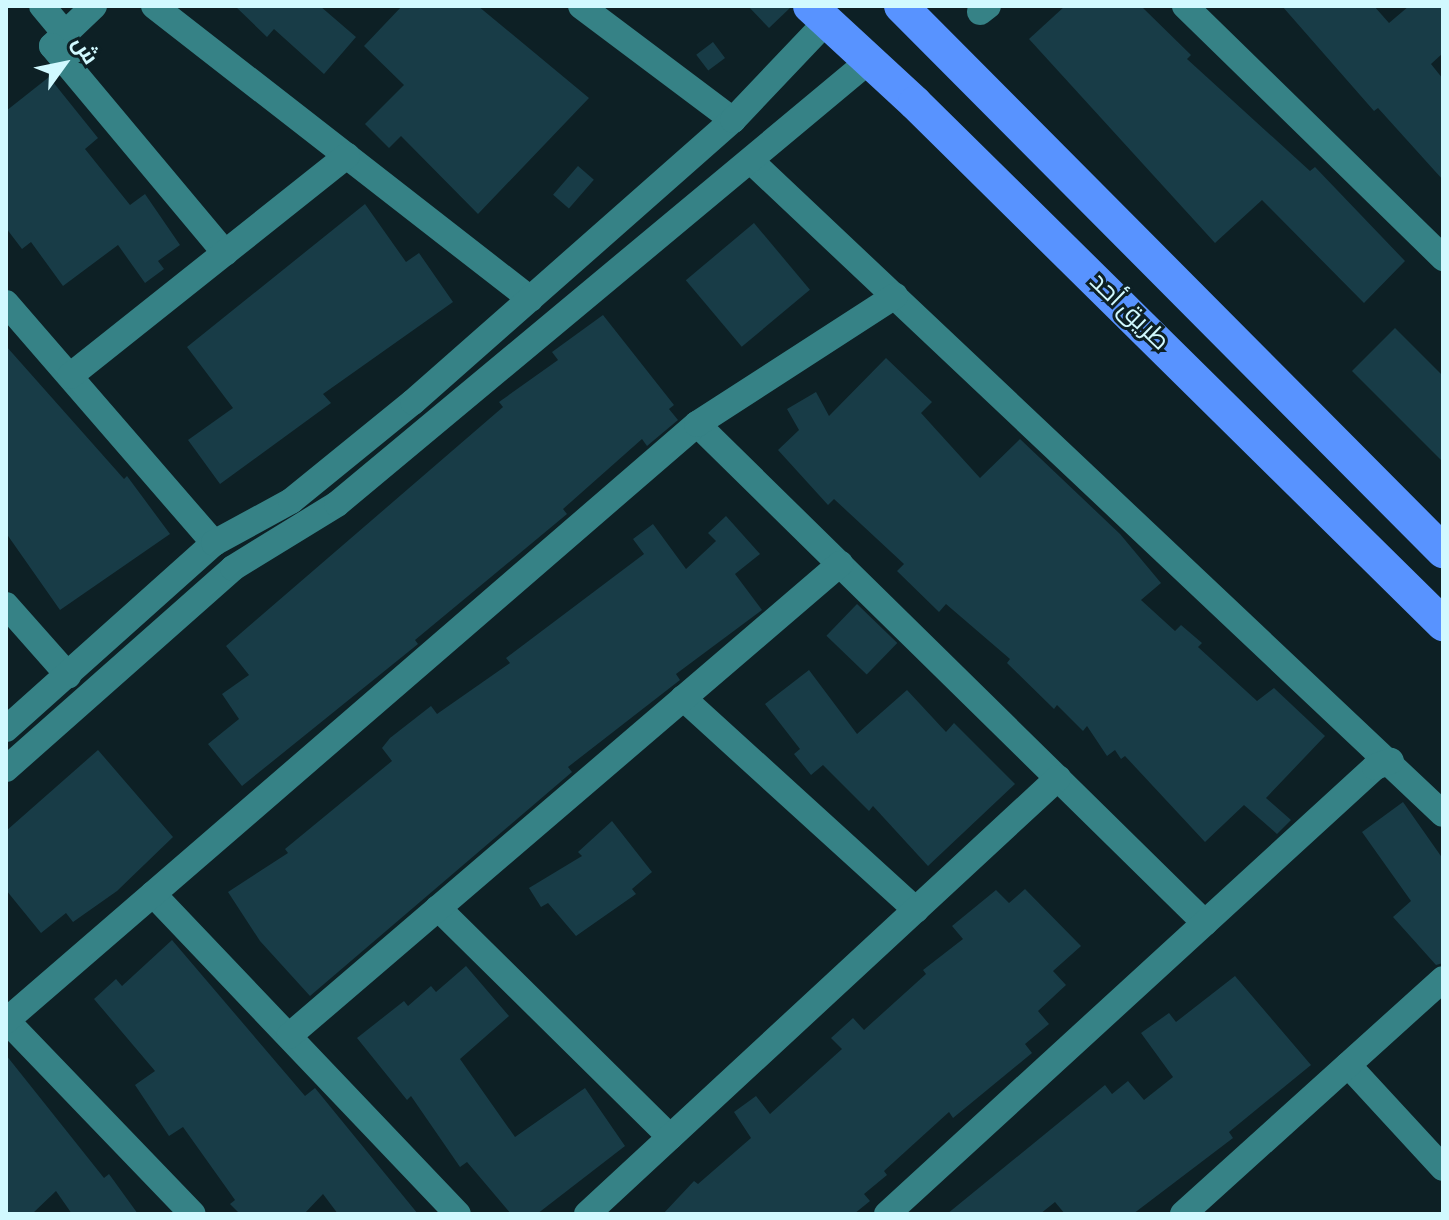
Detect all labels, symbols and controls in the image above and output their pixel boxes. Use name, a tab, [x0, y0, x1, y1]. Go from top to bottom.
north arrow	[24, 24, 104, 104]
text: ش	[66, 31, 104, 70]
street label: طريق أحد	[1083, 266, 1175, 358]

